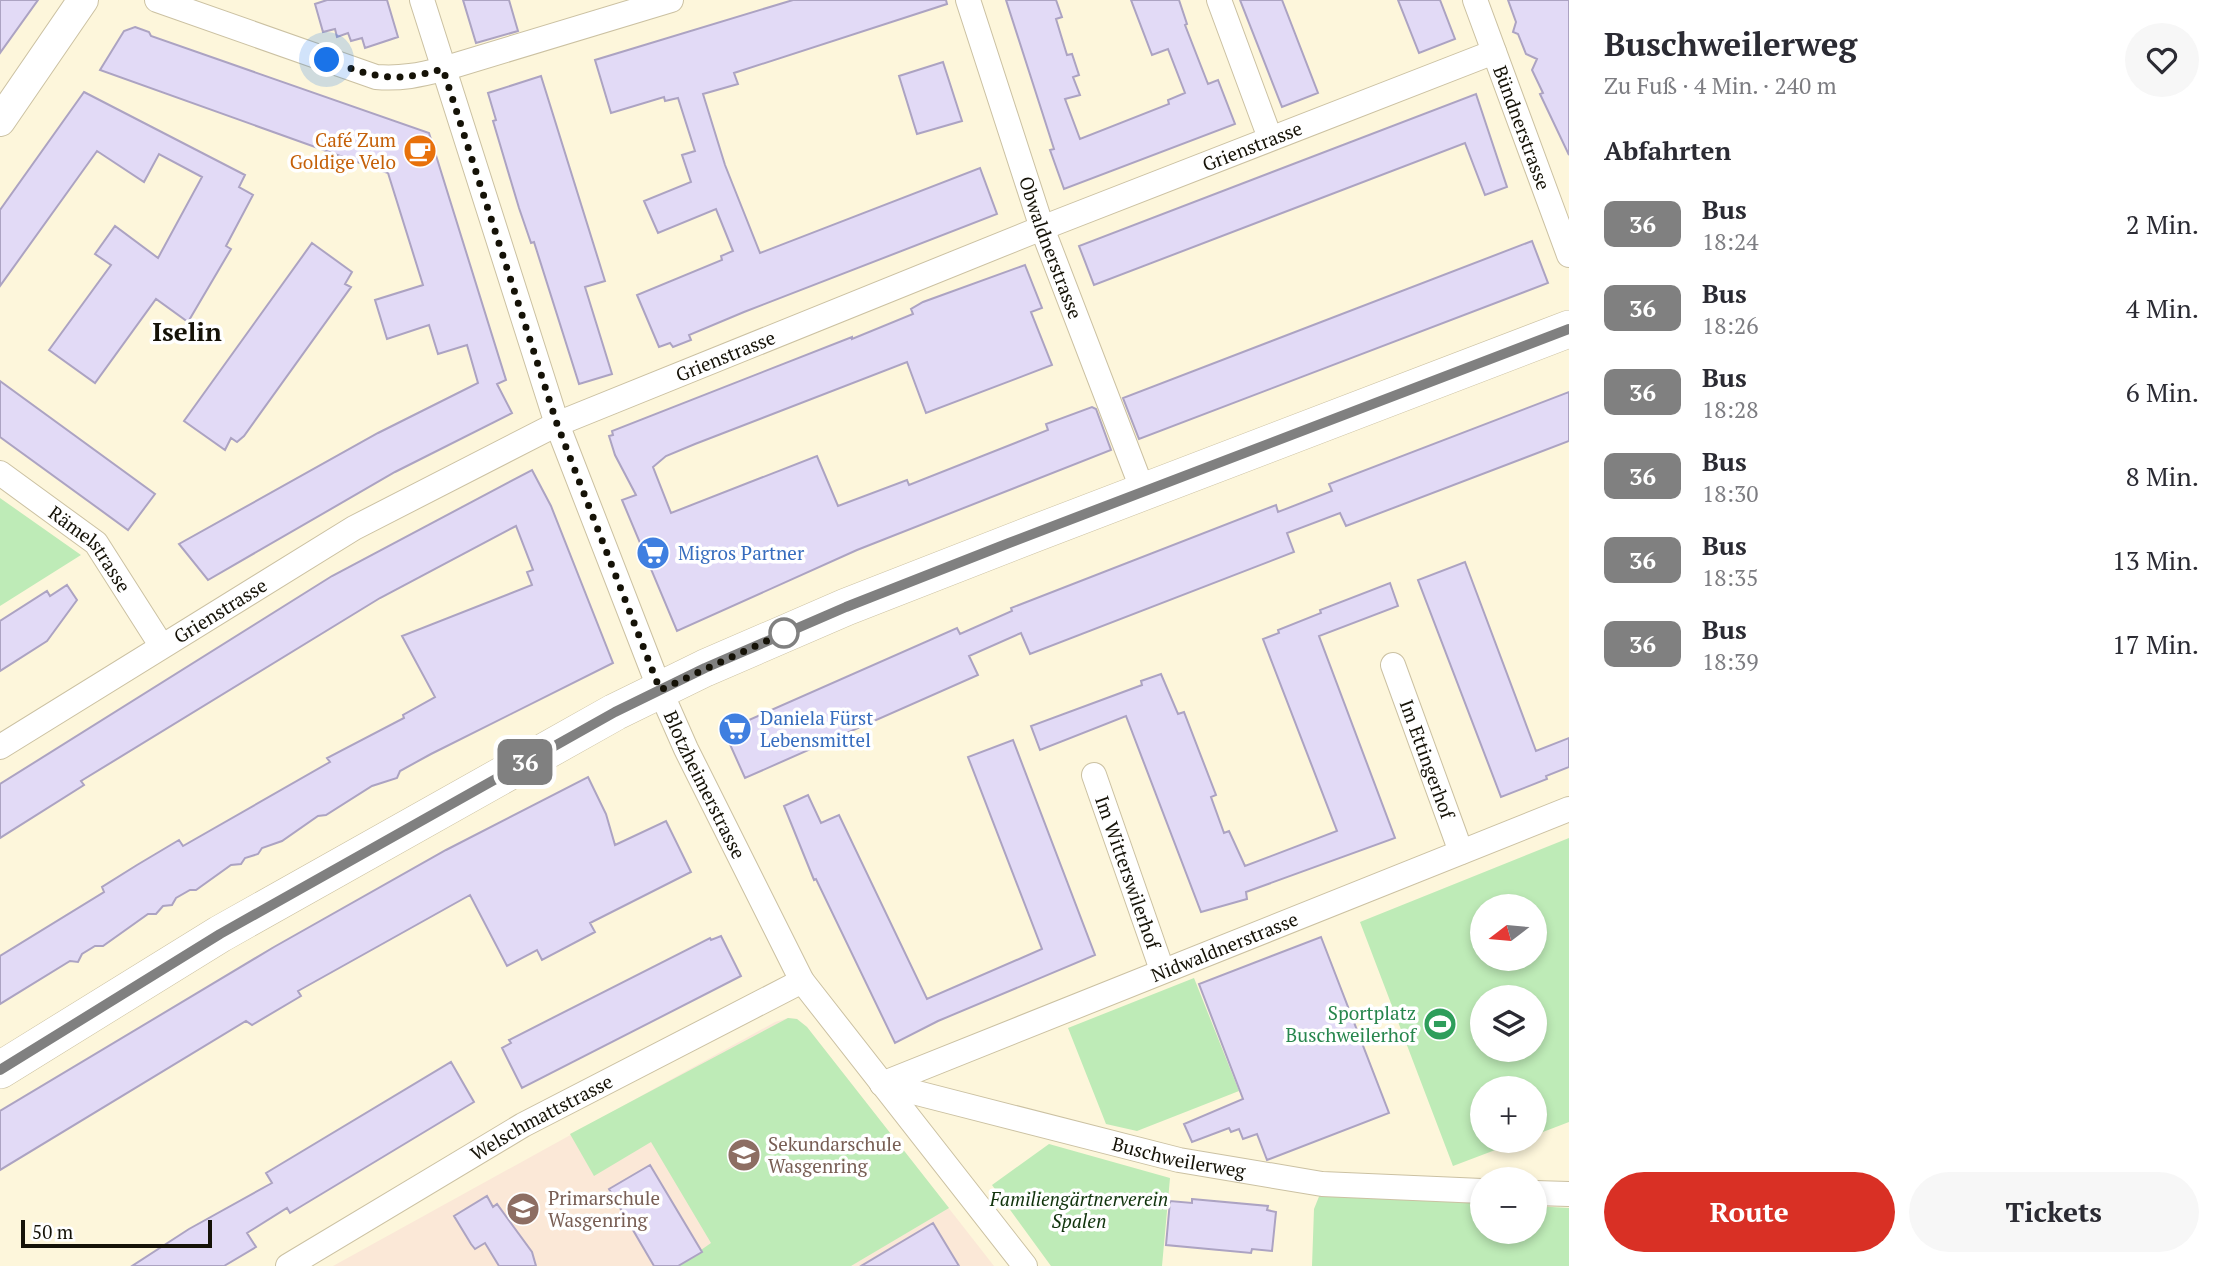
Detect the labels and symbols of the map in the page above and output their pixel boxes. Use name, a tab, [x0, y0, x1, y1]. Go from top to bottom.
your location	[309, 42, 344, 77]
street label: Bündnerstrasse	[1488, 62, 1557, 193]
street label: Grienstrasse	[1198, 115, 1306, 176]
place label: Café Zum Goldige Velo	[290, 127, 397, 174]
cafe icon: Café Zum Goldige Velo	[401, 132, 439, 170]
street label: Obwaldnerstrasse	[1014, 173, 1089, 322]
district label: Iselin	[152, 314, 222, 348]
street label: Grienstrasse	[672, 324, 779, 387]
street label: Rämelstrasse	[44, 500, 137, 597]
supermarket icon: Migros Partner	[634, 534, 672, 572]
place label: Migros Partner	[678, 540, 805, 565]
street label: Grienstrasse	[169, 572, 271, 649]
unlabelled marker	[769, 618, 799, 648]
street label: Im Ettingerhof	[1395, 696, 1461, 823]
place label: Daniela Fürst Lebensmittel	[760, 705, 873, 752]
street label: Blotzheimerstrasse	[659, 707, 752, 863]
supermarket icon: Daniela Fürst Lebensmittel	[716, 710, 754, 748]
line badge: 36	[494, 739, 556, 785]
street label: Im Witterswilerhof	[1090, 792, 1167, 954]
north arrow	[1470, 894, 1547, 971]
street label: Nidwaldnerstrasse	[1147, 906, 1302, 987]
place label: Sportplatz Buschweilerhof	[1286, 1000, 1417, 1047]
sports icon: Sportplatz Buschweilerhof	[1421, 1005, 1459, 1043]
street label: Welschmattstrasse	[465, 1068, 617, 1166]
street label: Buschweilerweg	[1110, 1130, 1249, 1183]
place label: Sekundarschule Wasgenring	[768, 1131, 902, 1178]
school or university icon: Sekundarschule Wasgenring	[725, 1136, 763, 1174]
place label: Primarschule Wasgenring	[548, 1185, 660, 1232]
park label: Familiengärtnerverein Spalen	[989, 1186, 1168, 1233]
school or university icon: Primarschule Wasgenring	[504, 1190, 542, 1228]
scale bar	[21, 1217, 212, 1249]

